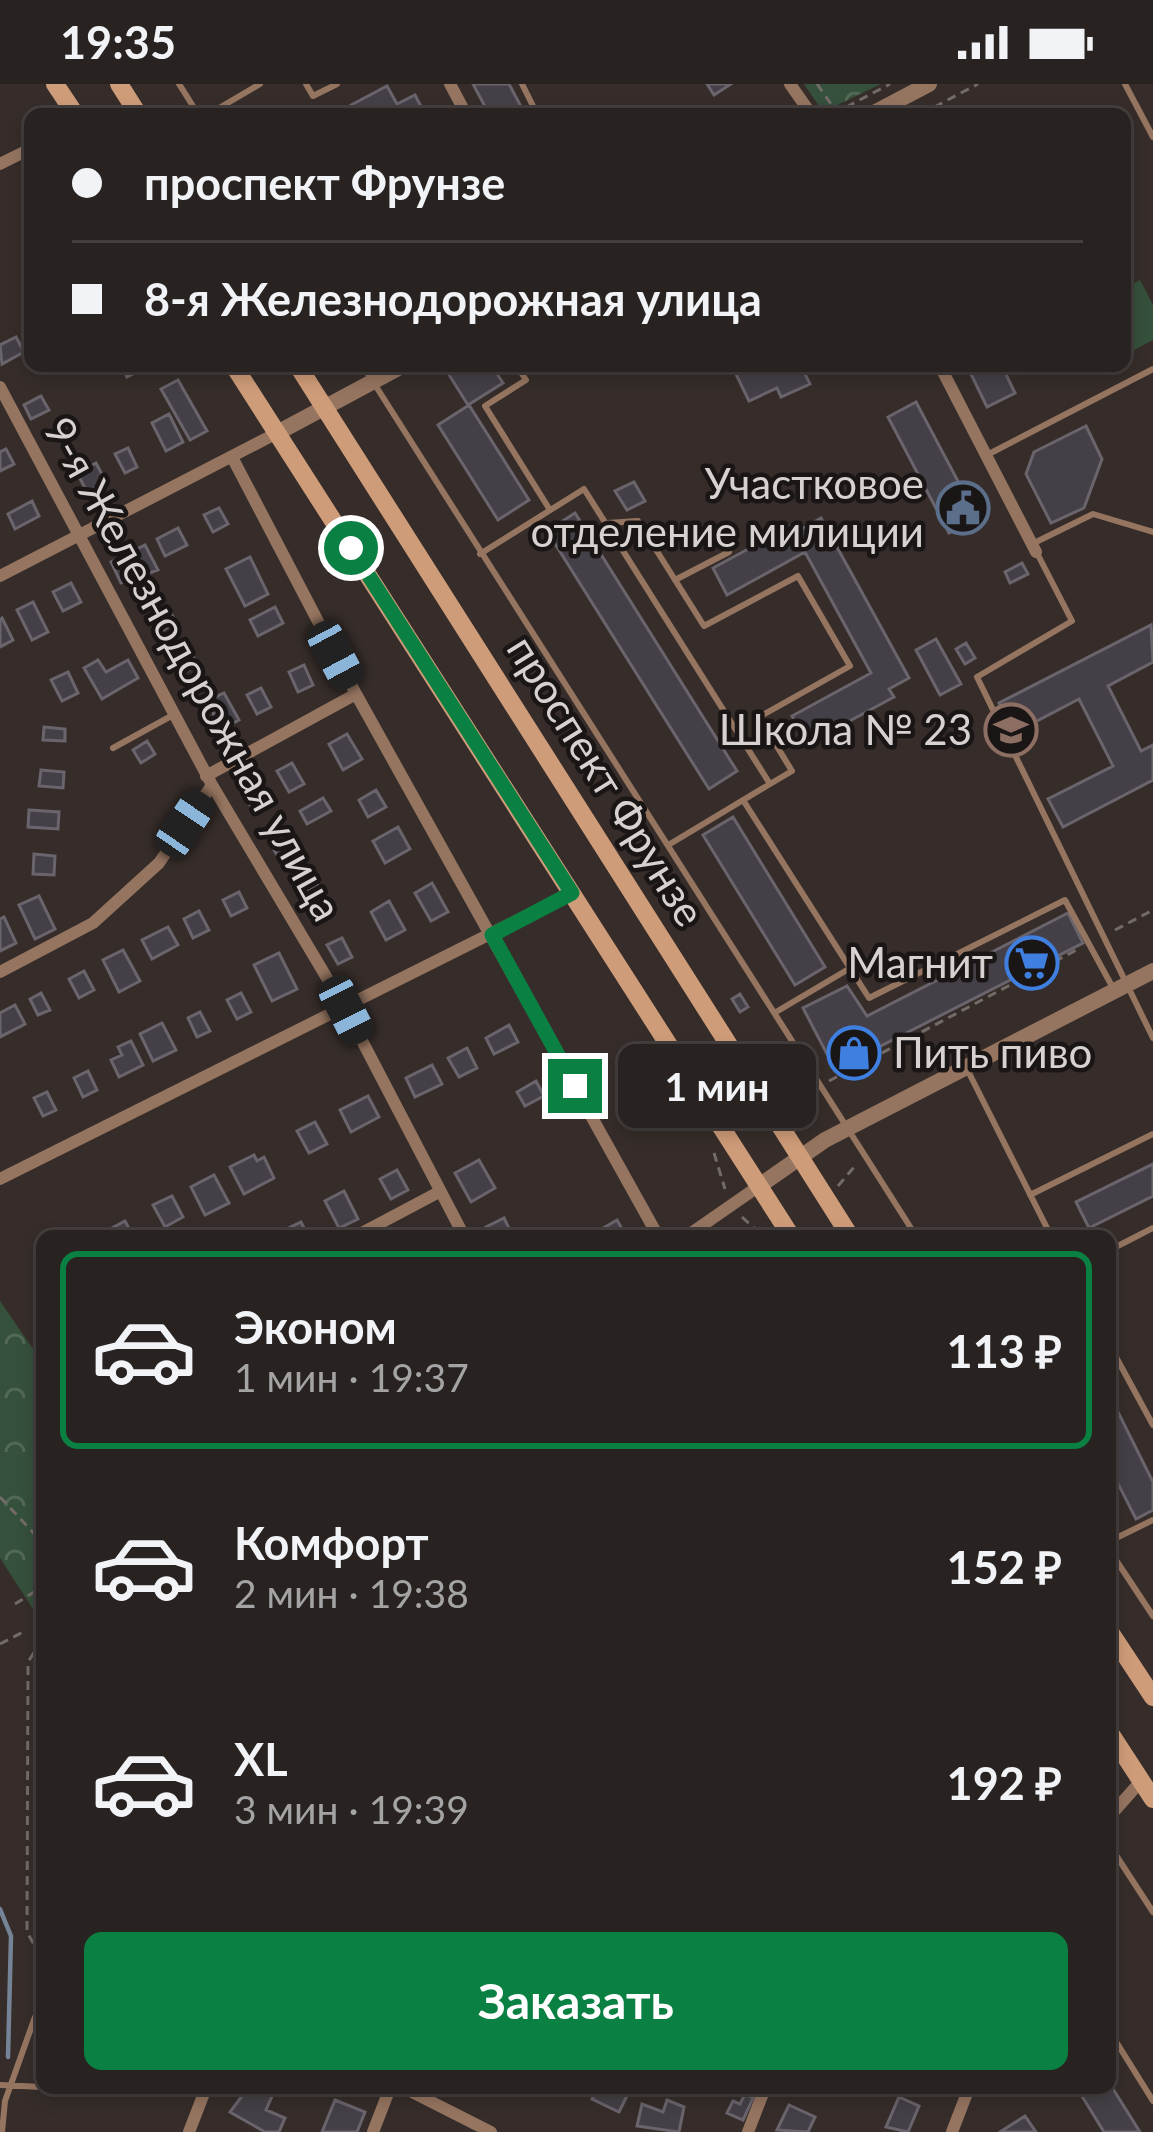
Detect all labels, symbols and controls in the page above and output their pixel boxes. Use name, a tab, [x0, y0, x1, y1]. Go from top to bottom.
text: 19:35	[60, 15, 176, 69]
text: проспект Фрунзе	[144, 156, 505, 210]
text: 8-я Железнодорожная улица	[144, 272, 762, 326]
street label: 9-я Железнодорожная улица	[34, 408, 353, 929]
place label: Участковое отделение милиции	[530, 458, 924, 556]
public building icon: Участковое отделение милиции	[935, 480, 991, 536]
route start	[324, 521, 378, 575]
car	[302, 615, 368, 695]
street label: проспект Фрунзе	[498, 626, 716, 935]
school or university icon: Школа № 23	[983, 702, 1039, 758]
place label: Школа № 23	[719, 704, 972, 754]
car	[150, 784, 220, 864]
supermarket icon: Магнит	[1004, 935, 1060, 991]
place label: Магнит	[847, 937, 993, 987]
car	[314, 970, 378, 1050]
shop icon: Пить пиво	[826, 1025, 882, 1081]
place label: Пить пиво	[893, 1027, 1092, 1077]
callout: 1 мин	[617, 1044, 815, 1128]
route end	[548, 1059, 602, 1113]
text: 1 мин	[665, 1063, 770, 1109]
icon: car	[90, 1296, 198, 1404]
text: Эконом	[234, 1300, 397, 1354]
text: 113 ₽	[947, 1324, 1062, 1378]
text: 1 мин · 19:37	[234, 1354, 469, 1400]
icon: car	[90, 1512, 198, 1620]
text: Комфорт	[234, 1516, 429, 1570]
text: 152 ₽	[947, 1540, 1062, 1594]
text: 2 мин · 19:38	[234, 1570, 469, 1616]
icon: car	[90, 1728, 198, 1836]
text: XL	[234, 1732, 288, 1786]
text: 192 ₽	[947, 1756, 1062, 1810]
text: 3 мин · 19:39	[234, 1786, 469, 1832]
button: Заказать	[84, 1932, 1068, 2070]

